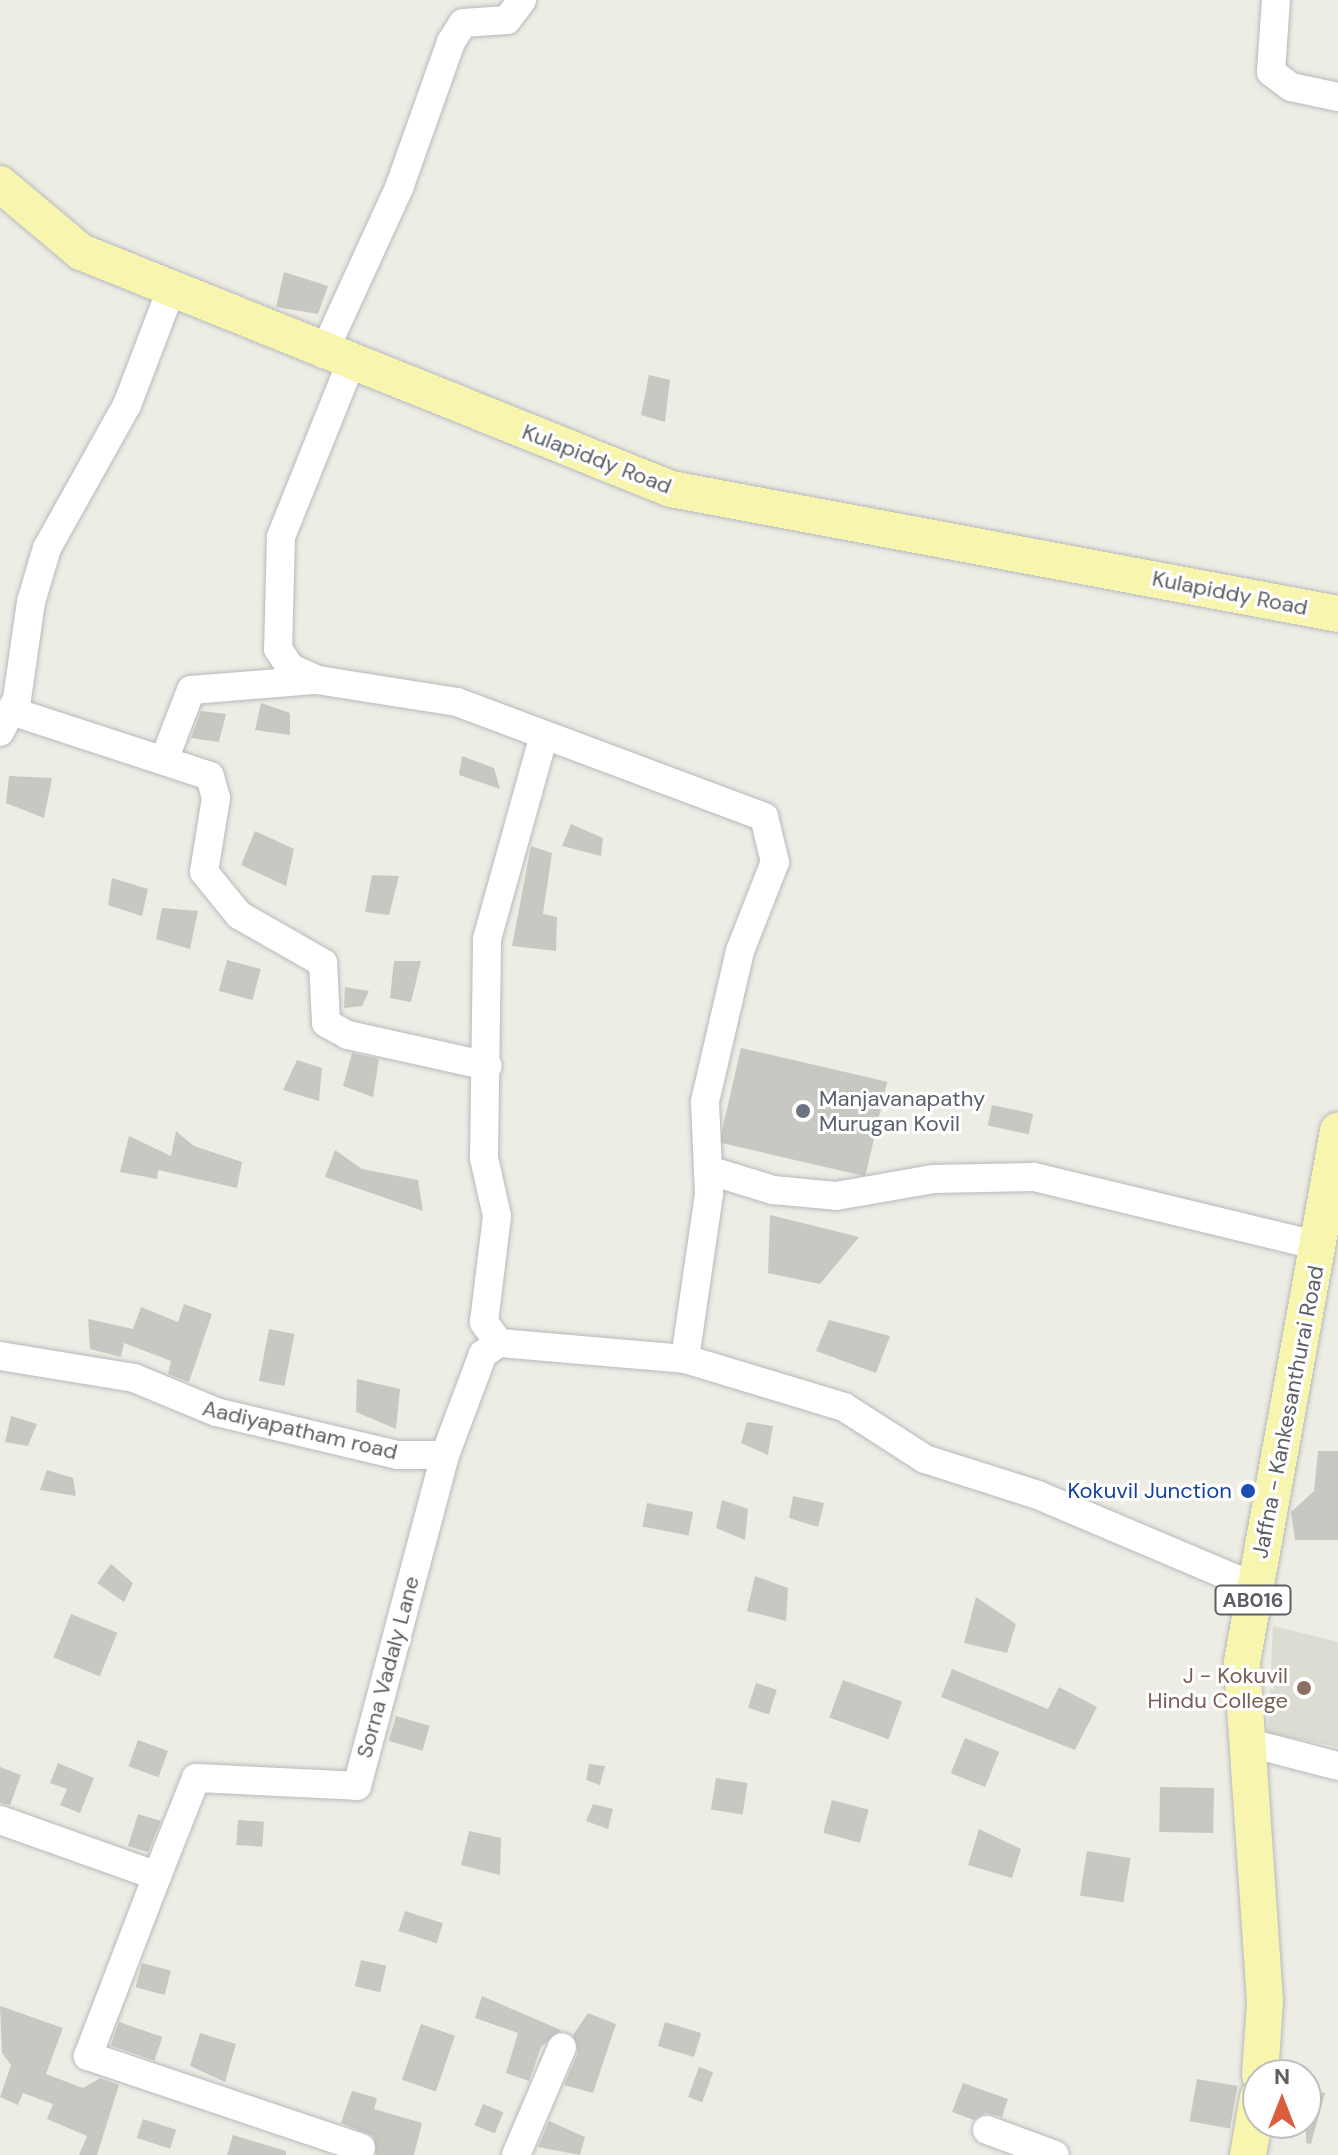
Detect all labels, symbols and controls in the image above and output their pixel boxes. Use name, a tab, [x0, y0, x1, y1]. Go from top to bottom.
street label: Kulapiddy Road	[519, 418, 675, 500]
street label: Kulapiddy Road	[1150, 565, 1310, 621]
place label: Manjavanapathy Murugan Kovil	[819, 1085, 985, 1136]
marker: Manjavanapathy Murugan Kovil	[794, 1102, 812, 1120]
street label: Jaffna - Kankesanthurai Road	[1247, 1263, 1329, 1561]
street label: Aadiyapatham road	[200, 1395, 400, 1465]
place label: Kokuvil Junction	[1067, 1478, 1232, 1504]
marker: Kokuvil Junction	[1239, 1482, 1257, 1500]
street label: Sorna Vadaly Lane	[351, 1573, 425, 1761]
road number: AB016	[1213, 1584, 1293, 1616]
place label: J - Kokuvil Hindu College	[1147, 1662, 1288, 1714]
marker: J - Kokuvil Hindu College	[1295, 1679, 1313, 1697]
north arrow	[1242, 2059, 1322, 2139]
text: N	[1274, 2062, 1290, 2091]

